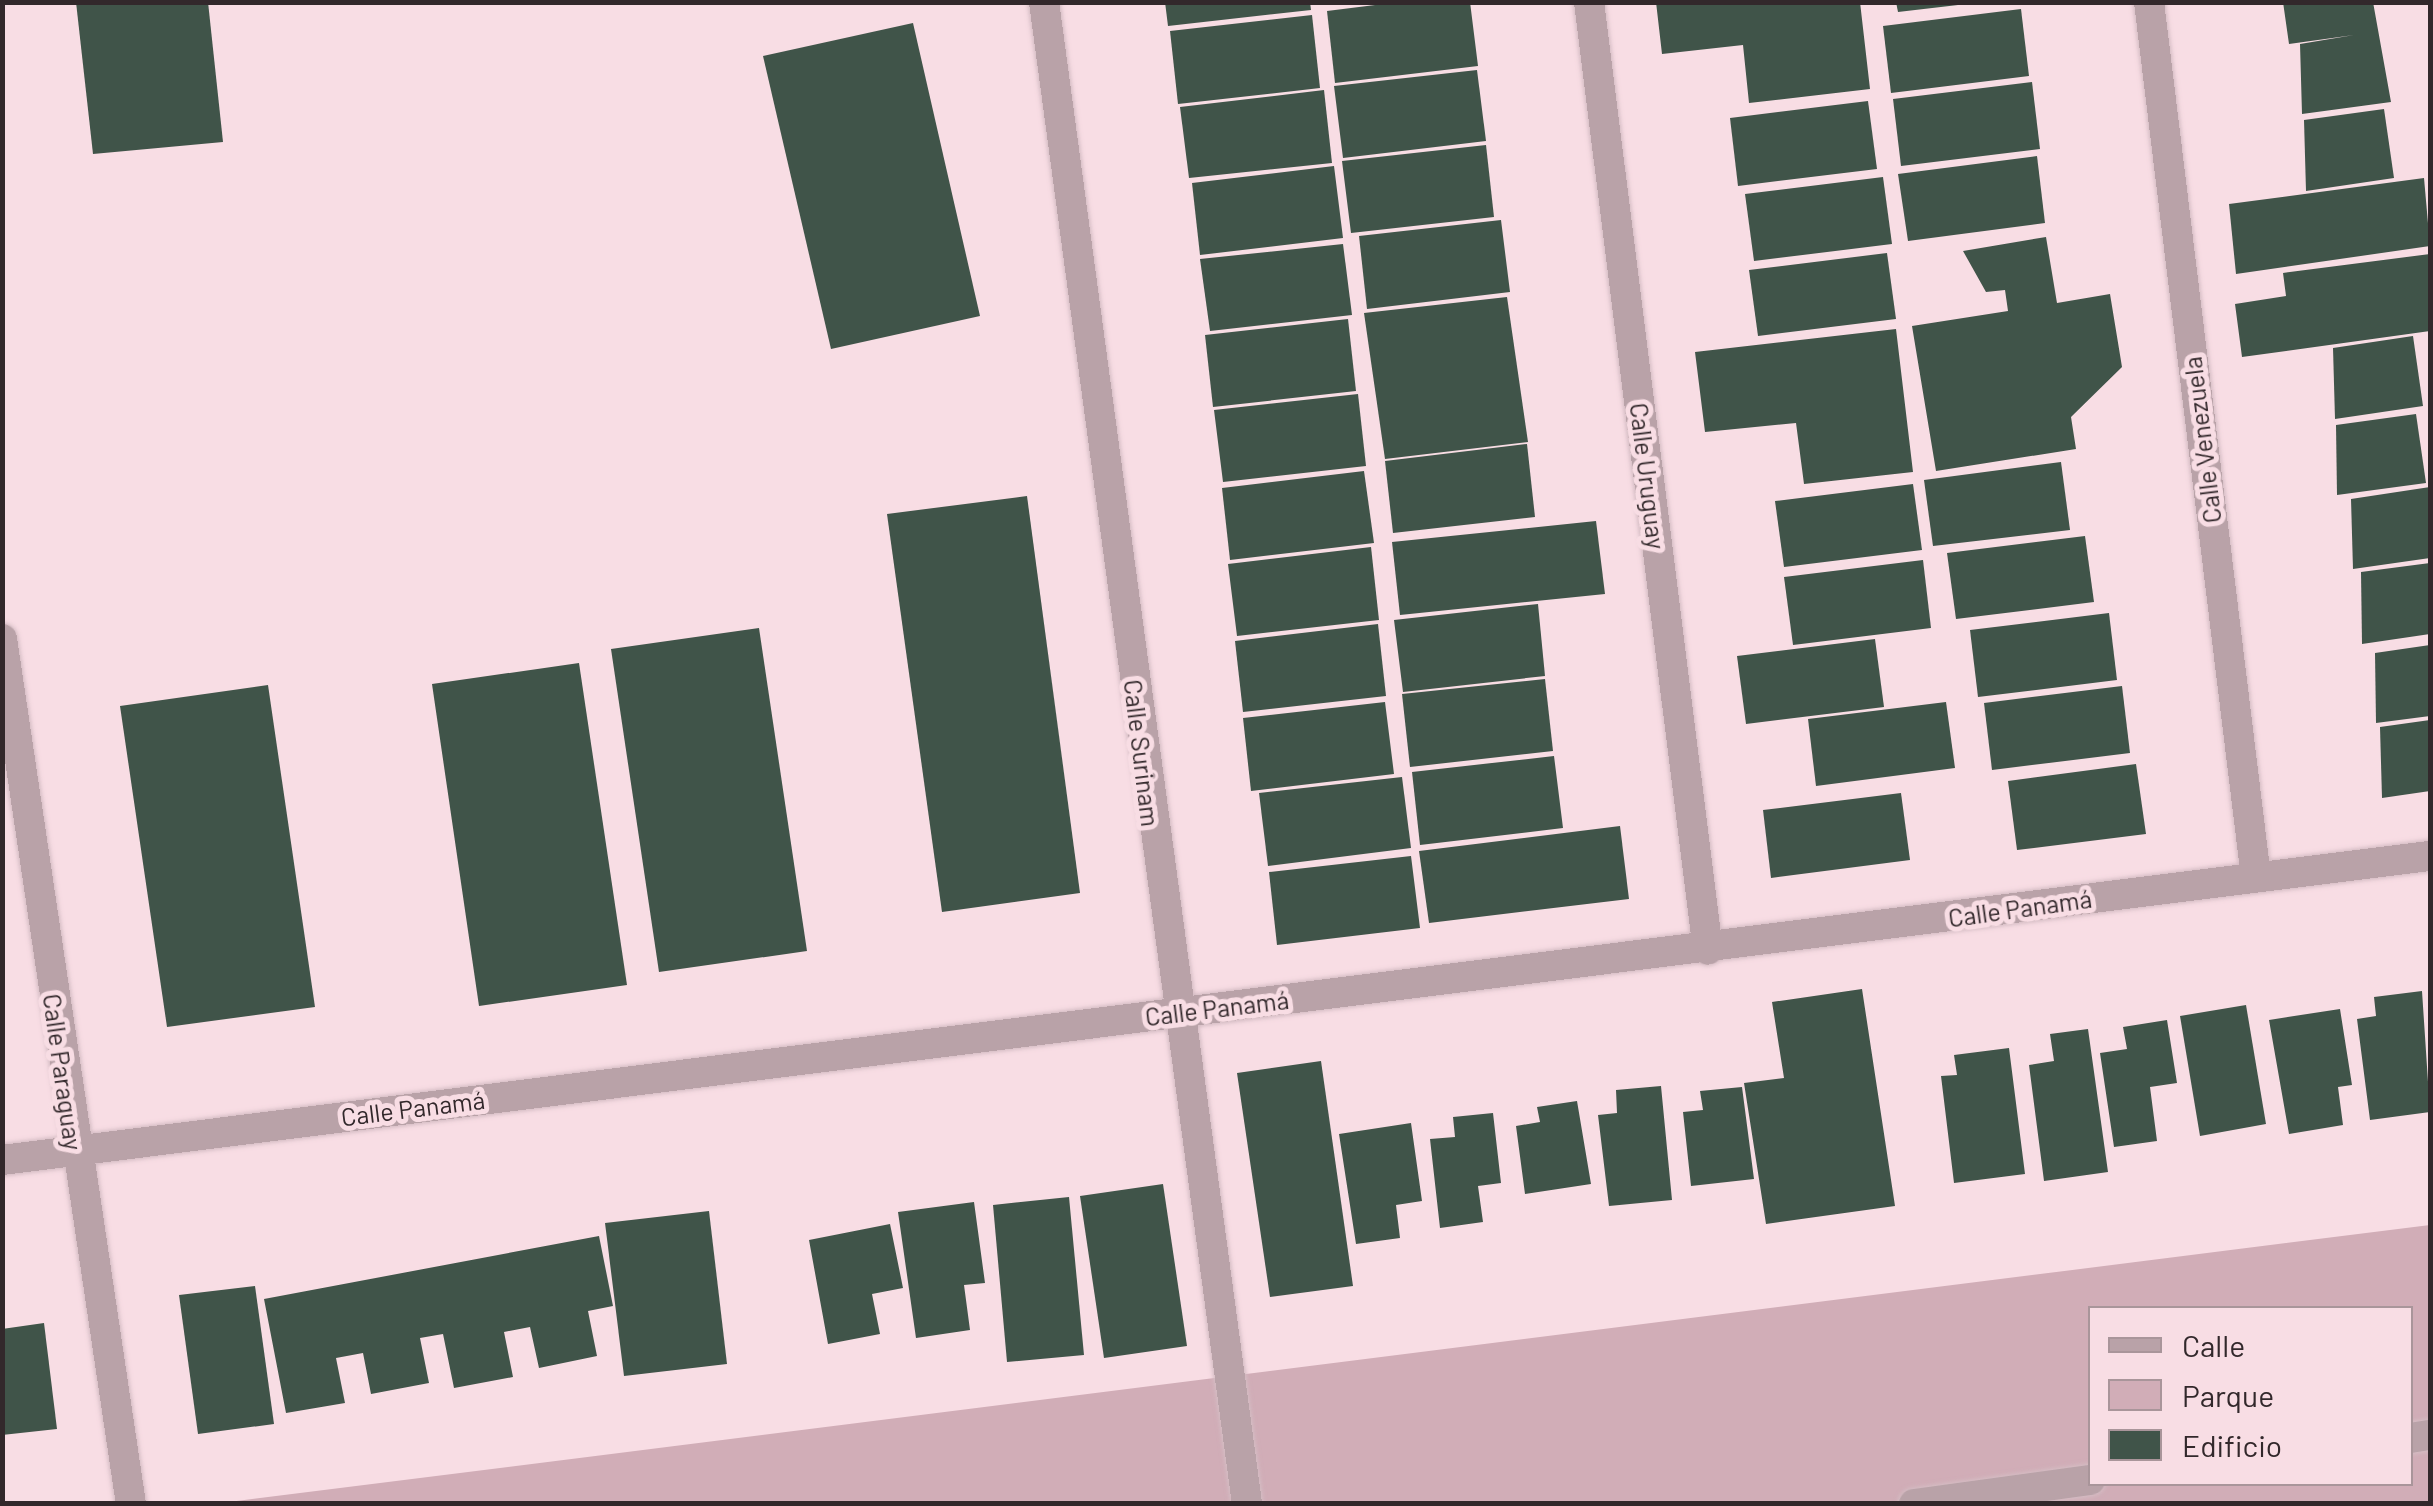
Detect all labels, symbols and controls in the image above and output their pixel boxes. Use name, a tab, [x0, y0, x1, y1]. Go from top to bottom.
street label: Calle Venezuela	[2177, 355, 2227, 525]
street label: Calle Uruguay	[1624, 401, 1672, 551]
street label: Calle Surinam	[1118, 678, 1166, 828]
street label: Calle Panamá	[1946, 883, 2094, 933]
street label: Calle Panamá	[1143, 984, 1291, 1032]
street label: Calle Paraguay	[37, 992, 89, 1152]
street label: Calle Panamá	[339, 1084, 487, 1132]
legend	[2088, 1306, 2413, 1486]
text: Calle	[2182, 1327, 2245, 1363]
text: Parque	[2182, 1377, 2274, 1413]
text: Edificio	[2182, 1427, 2282, 1463]

